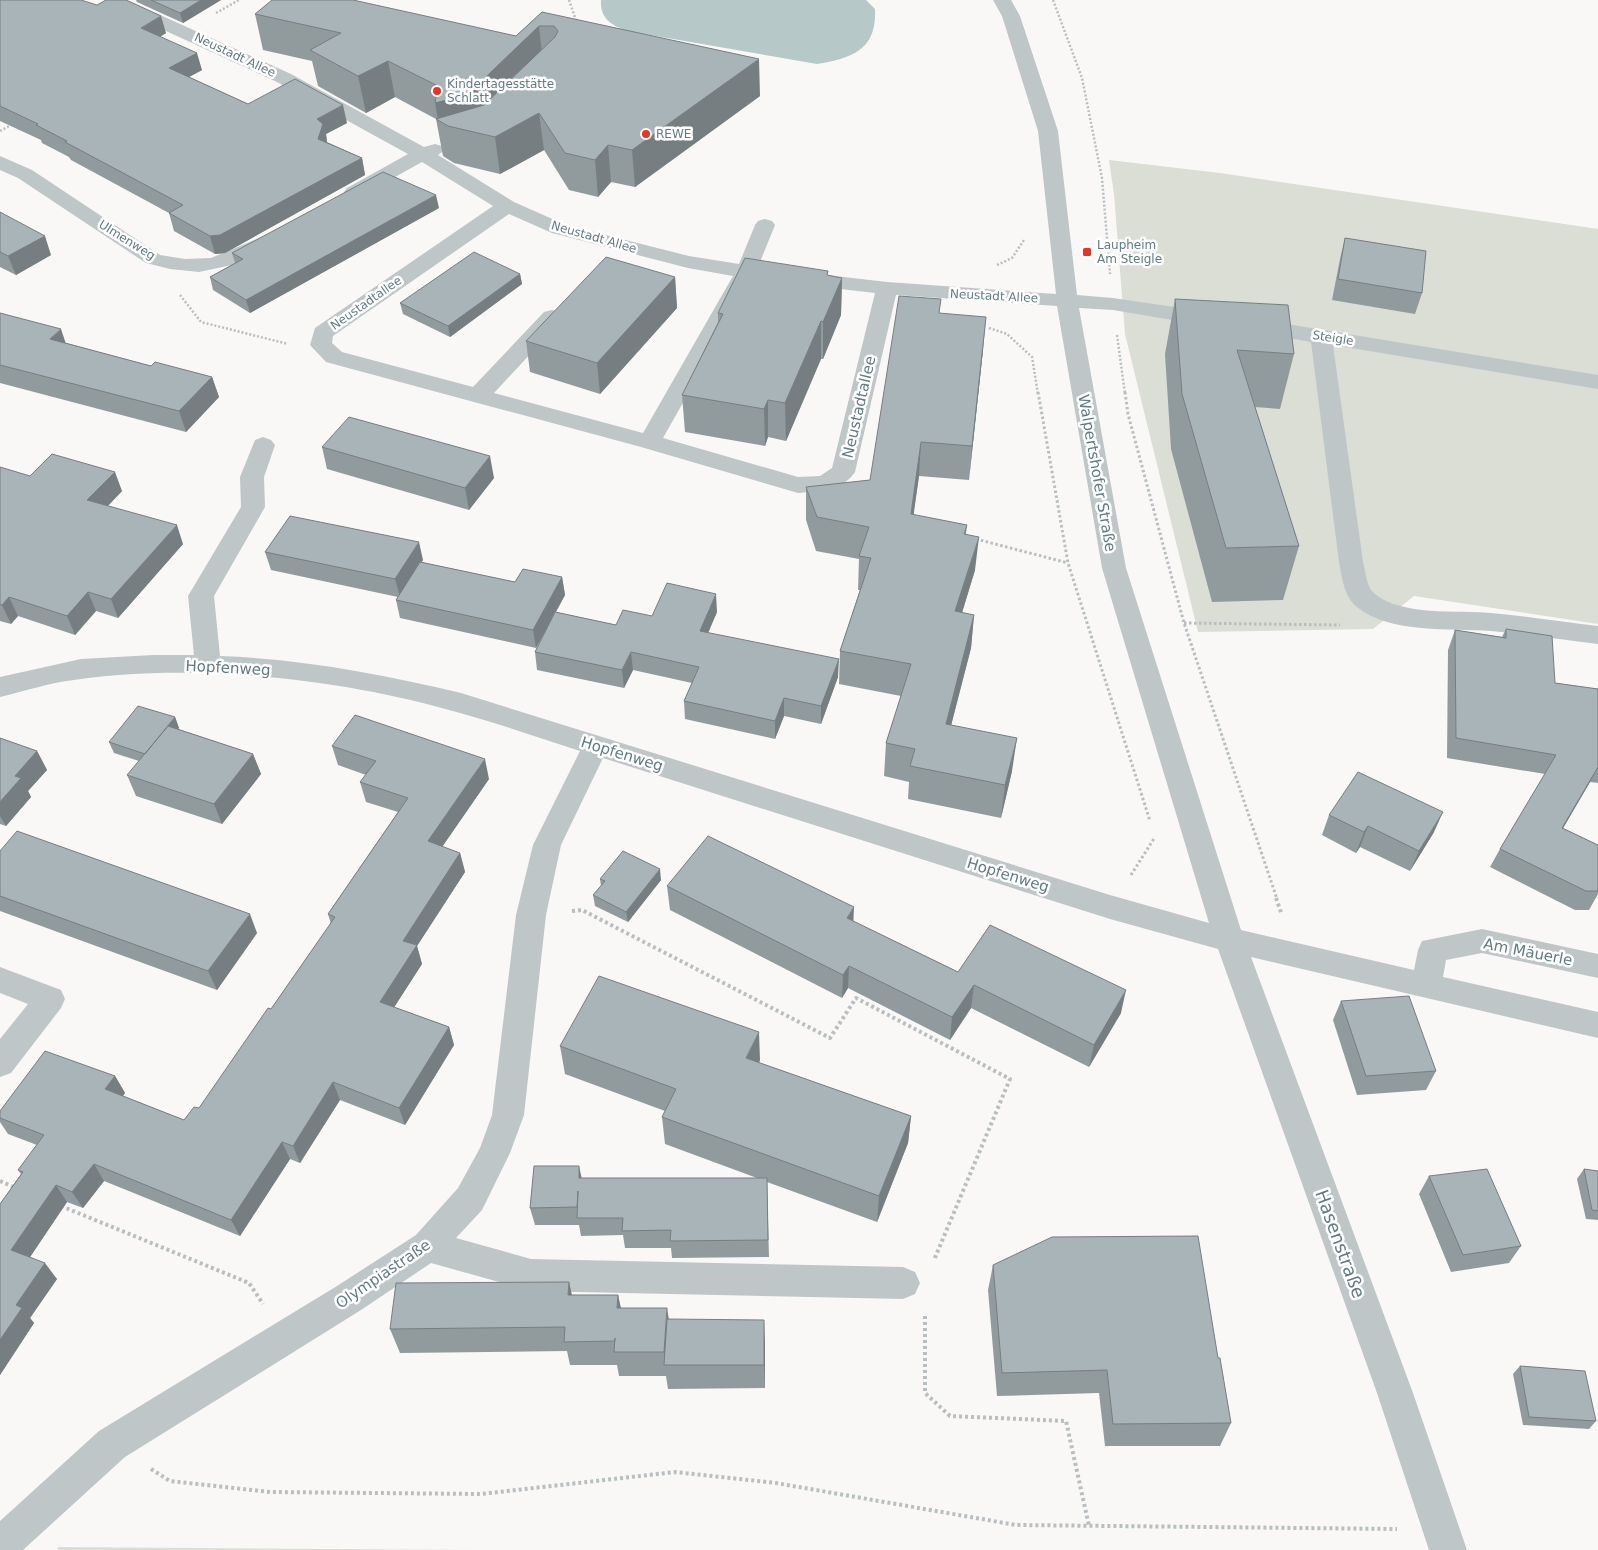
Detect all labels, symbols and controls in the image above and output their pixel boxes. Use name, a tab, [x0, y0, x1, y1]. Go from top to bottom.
street label: Neustadt Allee	[192, 30, 278, 80]
place label: Kindertagesstätte Schlatt	[447, 77, 554, 105]
marker: Kindertagesstätte Schlatt	[431, 85, 443, 97]
place label: REWE	[656, 127, 691, 141]
marker: REWE	[640, 128, 652, 140]
street label: Ulmenweg	[96, 217, 158, 263]
street label: Neustadt Allee	[550, 218, 638, 256]
place label: Laupheim Am Steigle	[1097, 238, 1162, 266]
marker: Laupheim Am Steigle	[1081, 246, 1093, 258]
street label: Neustadtallee	[328, 273, 404, 333]
street label: Neustadt Allee	[950, 287, 1038, 305]
street label: Steigle	[1311, 328, 1355, 348]
street label: Neustadtallee	[839, 354, 879, 460]
street label: Walpertshofer Straße	[1074, 393, 1120, 553]
street label: Hopfenweg	[185, 657, 271, 679]
street label: Hopfenweg	[579, 733, 665, 775]
street label: Hopfenweg	[965, 854, 1051, 896]
street label: Am Mäuerle	[1482, 935, 1574, 969]
street label: Hasenstraße	[1311, 1187, 1370, 1301]
street label: Olympiastraße	[332, 1236, 434, 1312]

